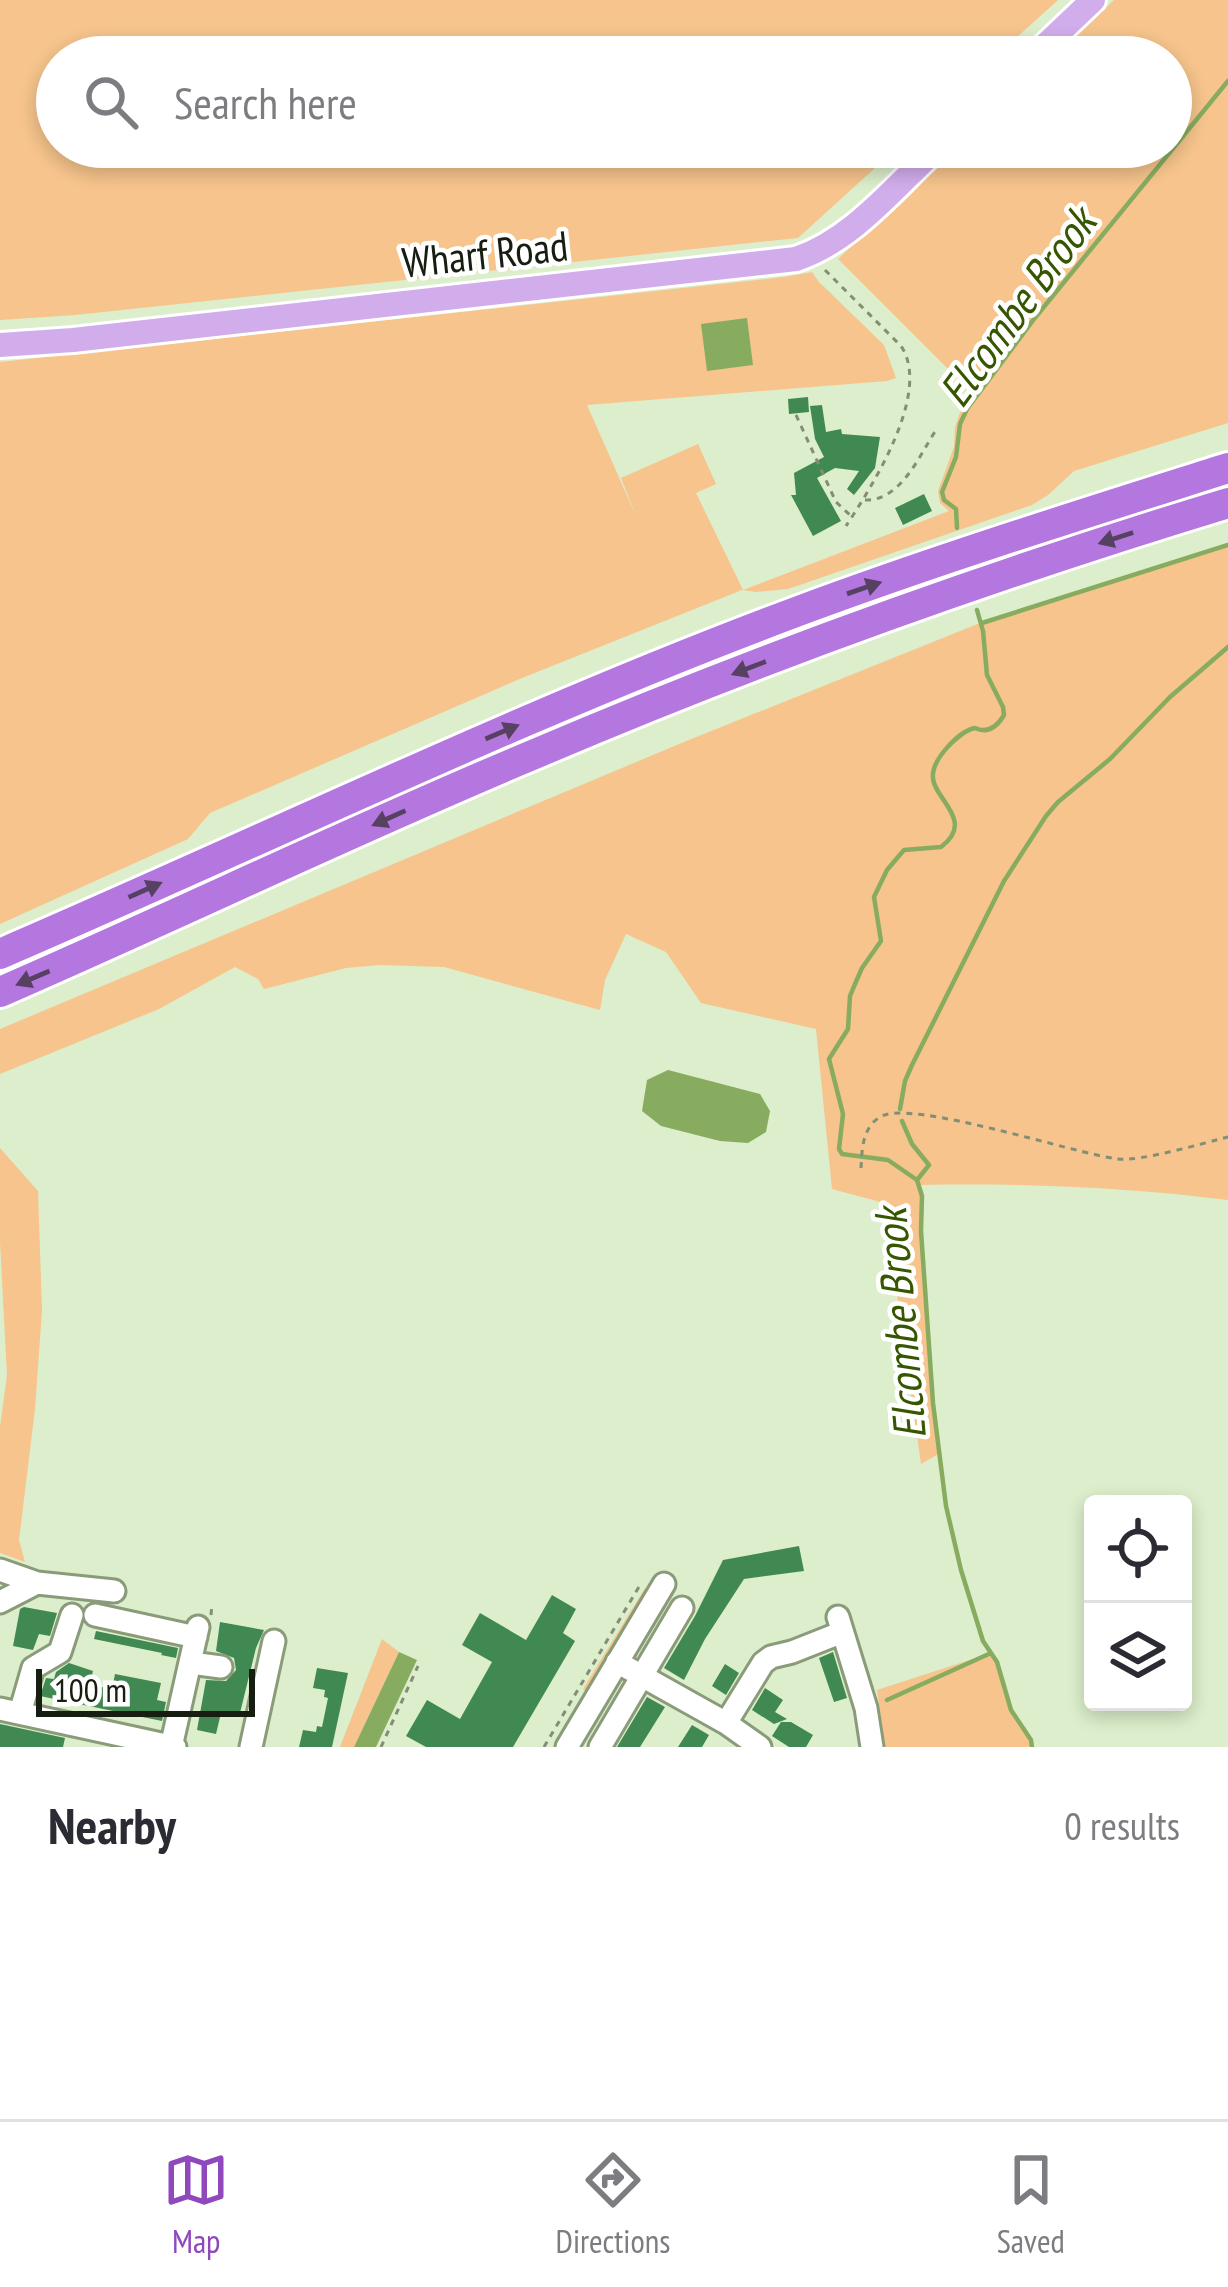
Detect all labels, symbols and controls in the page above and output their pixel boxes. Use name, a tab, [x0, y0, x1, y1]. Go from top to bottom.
search box	[36, 36, 1192, 168]
icon: search	[78, 69, 144, 135]
text: Search here	[174, 73, 357, 131]
water label: Elcombe Brook	[925, 192, 1110, 417]
street label: Wharf Road	[399, 217, 571, 290]
one-way arrow	[1097, 530, 1134, 549]
one-way arrow	[847, 578, 883, 596]
one-way arrow	[730, 659, 766, 678]
one-way arrow	[484, 722, 520, 741]
one-way arrow	[371, 808, 406, 828]
one-way arrow	[128, 880, 163, 900]
one-way arrow	[15, 969, 51, 988]
water label: Elcombe Brook	[860, 1202, 938, 1442]
map controls	[1084, 1495, 1192, 1711]
button: locate	[1084, 1495, 1192, 1603]
button: layers	[1084, 1603, 1192, 1711]
scale bar	[36, 1663, 255, 1716]
text: 100 m	[54, 1668, 127, 1711]
text: Nearby	[48, 1792, 176, 1858]
text: 0 results	[1064, 1800, 1180, 1851]
tab: Map	[163, 2147, 229, 2262]
tab: Directions	[556, 2147, 670, 2262]
tab: Saved	[997, 2147, 1065, 2262]

